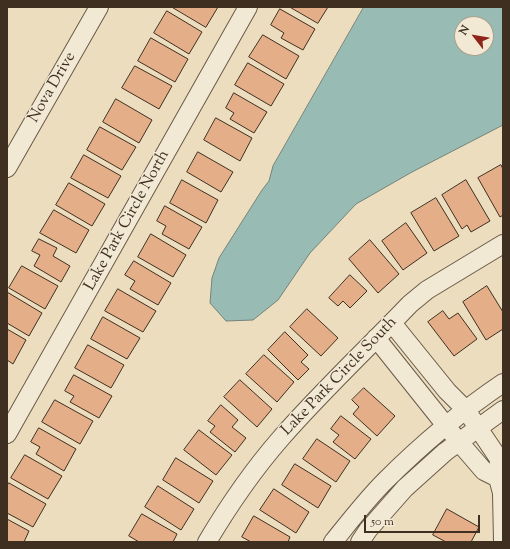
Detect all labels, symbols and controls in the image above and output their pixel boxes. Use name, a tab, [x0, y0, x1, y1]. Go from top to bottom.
north arrow	[454, 16, 494, 56]
text: N	[455, 22, 474, 38]
street label: Nova Drive	[25, 49, 81, 127]
street label: Lake Park Circle North	[81, 147, 175, 295]
street label: Lake Park Circle South	[278, 313, 402, 441]
scale bar	[366, 507, 482, 533]
text: 50 m	[371, 513, 394, 531]

